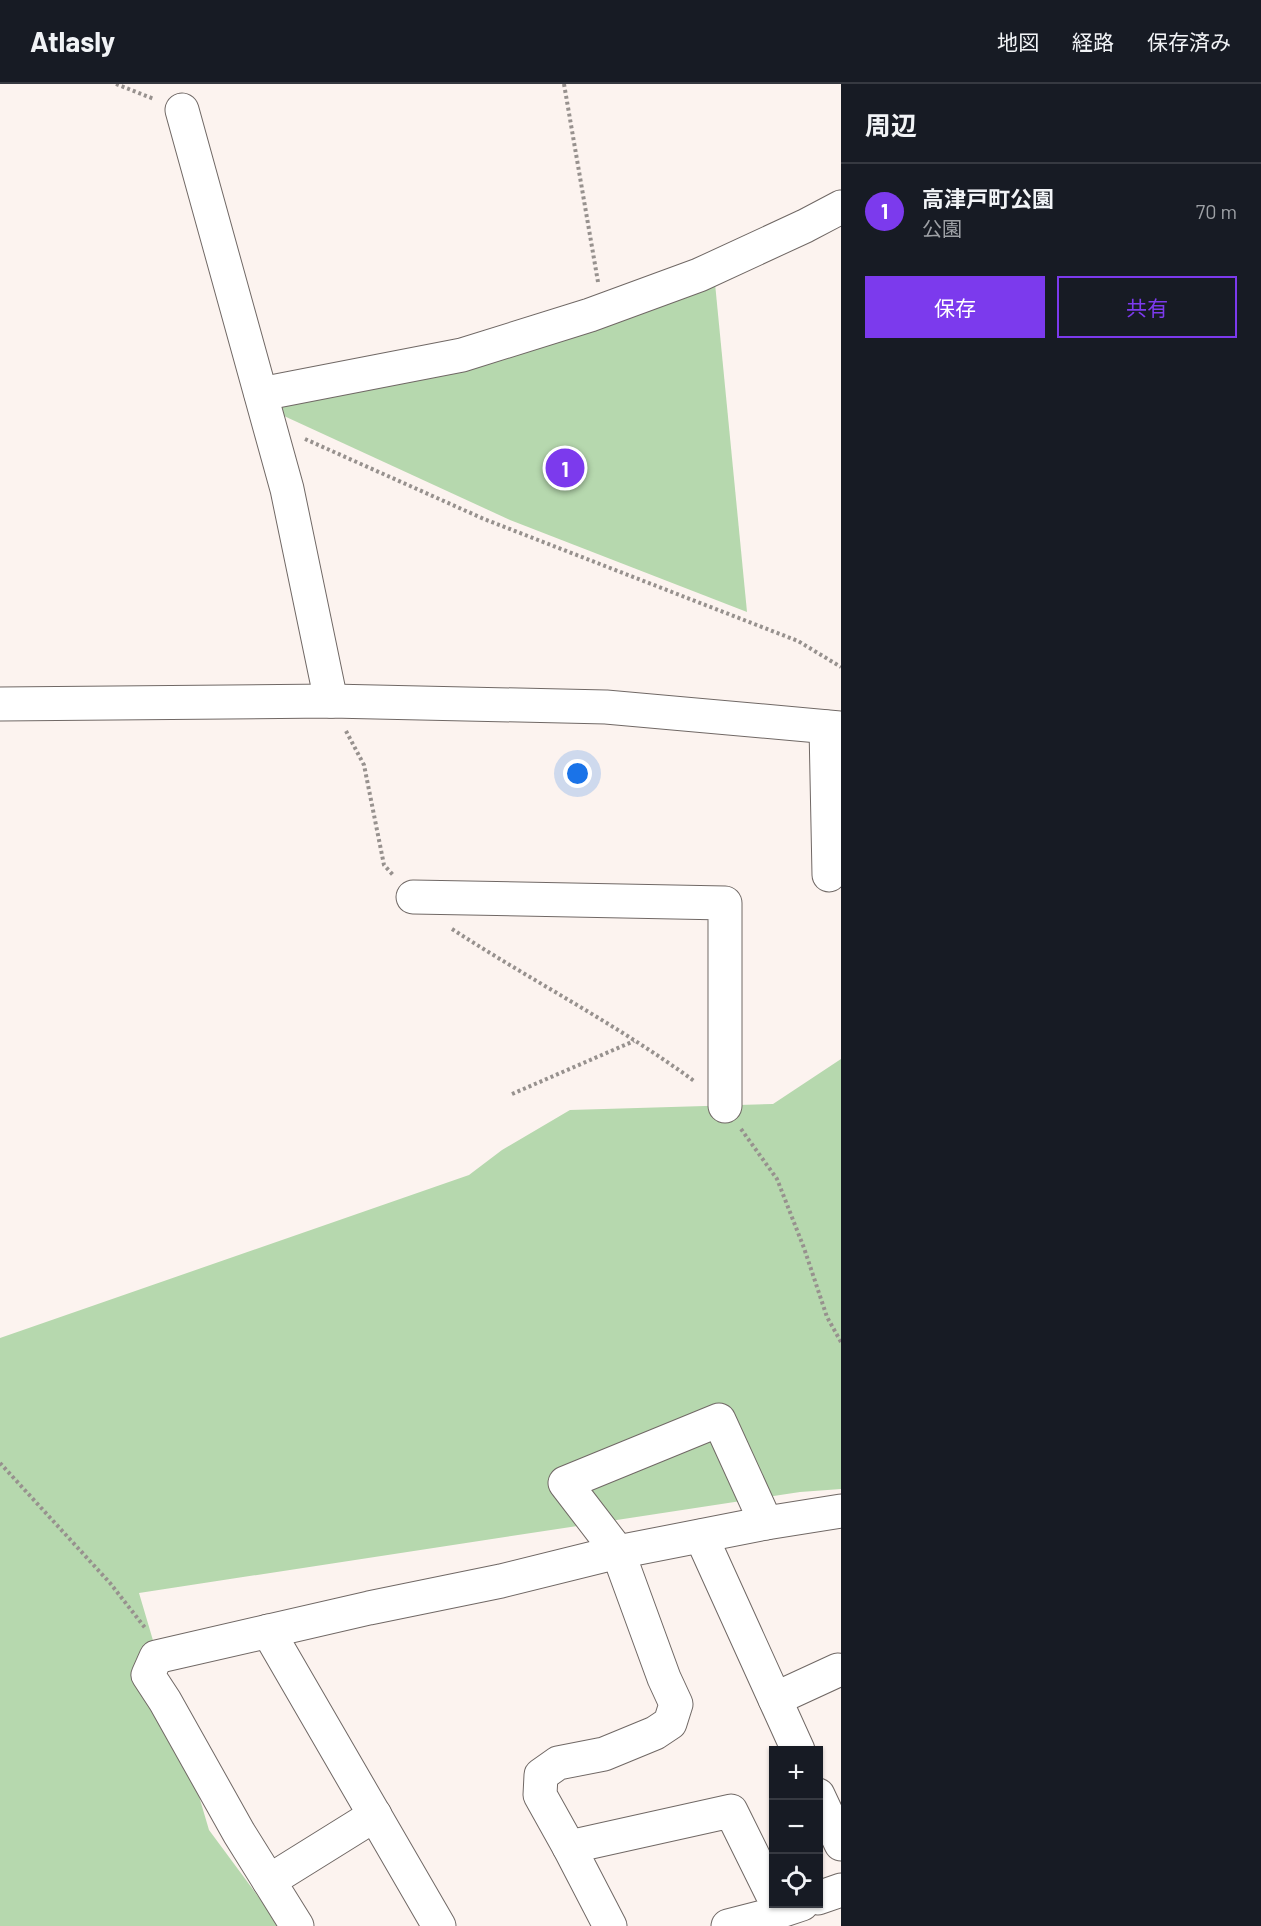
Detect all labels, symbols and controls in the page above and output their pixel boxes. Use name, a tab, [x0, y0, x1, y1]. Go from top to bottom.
text: Atlasly	[30, 24, 115, 58]
text: 地図	[997, 29, 1039, 54]
text: 経路	[1072, 29, 1114, 54]
text: 保存済み	[1147, 29, 1231, 54]
text: 周辺	[865, 109, 917, 140]
text: 高津戸町公園	[922, 185, 1054, 211]
text: 1	[881, 199, 888, 223]
text: 70 m	[1196, 199, 1237, 223]
text: 公園	[922, 216, 962, 240]
button: 保存	[865, 276, 1045, 338]
button: 共有	[1057, 276, 1237, 338]
pin: 1	[546, 446, 584, 490]
your location	[563, 759, 592, 788]
map controls	[769, 1746, 823, 1908]
button: +	[769, 1746, 823, 1800]
button: −	[769, 1800, 823, 1854]
button: locate	[769, 1854, 823, 1908]

